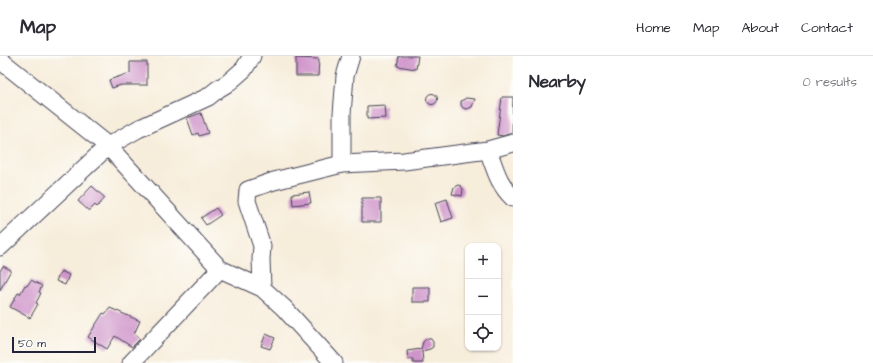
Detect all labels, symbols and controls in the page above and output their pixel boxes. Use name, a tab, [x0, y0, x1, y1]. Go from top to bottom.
text: Map	[20, 14, 56, 41]
text: Home	[636, 18, 671, 38]
text: Map	[693, 18, 719, 38]
text: About	[741, 18, 779, 38]
text: Contact	[801, 18, 853, 38]
text: Nearby	[529, 70, 586, 94]
text: 0 results	[802, 73, 857, 91]
map controls	[465, 243, 501, 351]
button: +	[465, 243, 501, 279]
button: −	[465, 279, 501, 315]
button: locate	[465, 315, 501, 351]
scale bar	[12, 335, 96, 354]
text: 50 m	[18, 336, 46, 351]

